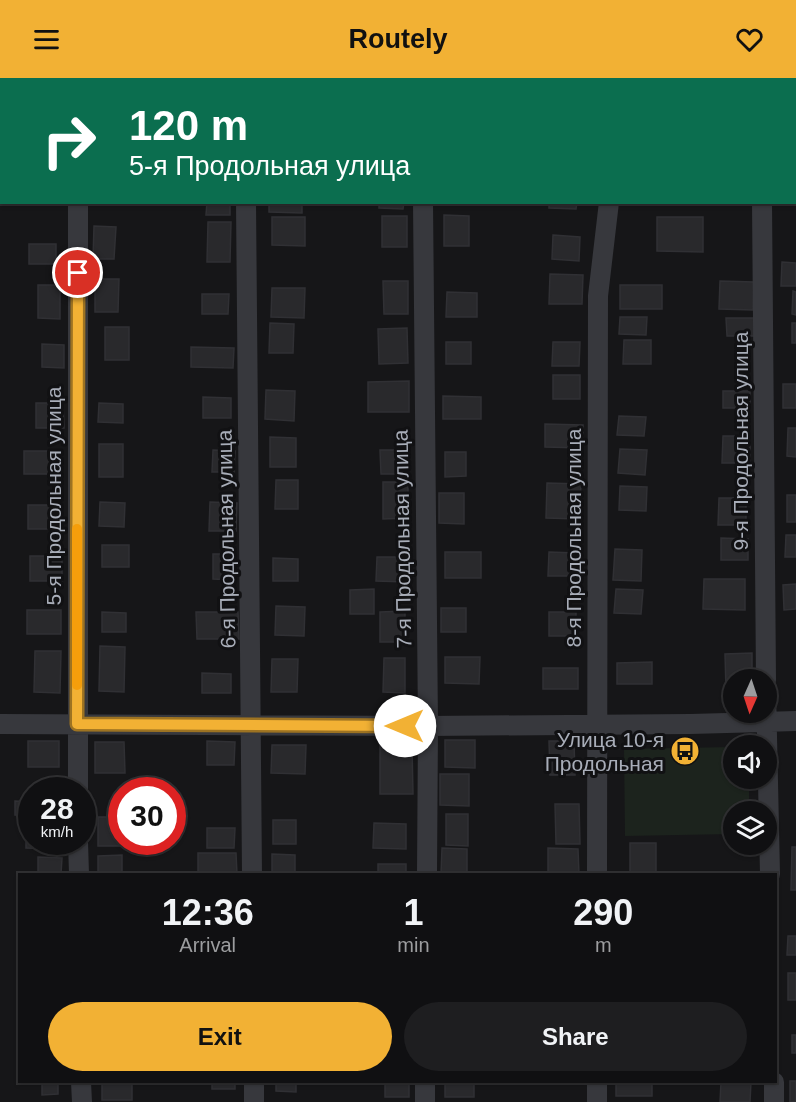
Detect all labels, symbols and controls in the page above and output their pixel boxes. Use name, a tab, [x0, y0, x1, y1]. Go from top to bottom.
icon: menu	[30, 23, 63, 56]
icon: heart	[733, 23, 766, 56]
text: Routely	[348, 24, 448, 54]
icon: right	[30, 102, 108, 180]
text: 120 m	[129, 102, 248, 149]
text: 5-я Продольная улица	[129, 151, 410, 181]
pin	[52, 247, 103, 298]
icon: arrive	[61, 256, 94, 289]
street label: 9-я Продольная улица	[729, 331, 752, 550]
street label: 5-я Продольная улица	[42, 386, 65, 605]
street label: 8-я Продольная улица	[562, 428, 585, 647]
street label: 6-я Продольная улица	[213, 429, 239, 649]
street label: 7-я Продольная улица	[389, 429, 415, 649]
north arrow	[723, 669, 777, 723]
map controls	[723, 669, 777, 855]
position arrow	[373, 694, 437, 758]
place label: Улица 10-я Продольная	[545, 728, 664, 775]
bus stop icon: Улица 10-я Продольная	[669, 735, 701, 767]
button: sound	[723, 735, 777, 789]
speed limit sign: 30	[108, 777, 186, 855]
text: 28	[40, 792, 74, 825]
button: layers	[723, 801, 777, 855]
text: km/h	[41, 823, 73, 840]
text: 12:36	[162, 892, 254, 933]
text: 1	[403, 892, 423, 933]
text: 290	[573, 892, 633, 933]
text: Arrival	[179, 934, 236, 956]
text: min	[397, 934, 430, 956]
text: m	[595, 934, 612, 956]
button: Exit	[48, 1002, 392, 1071]
button: Share	[404, 1002, 747, 1071]

